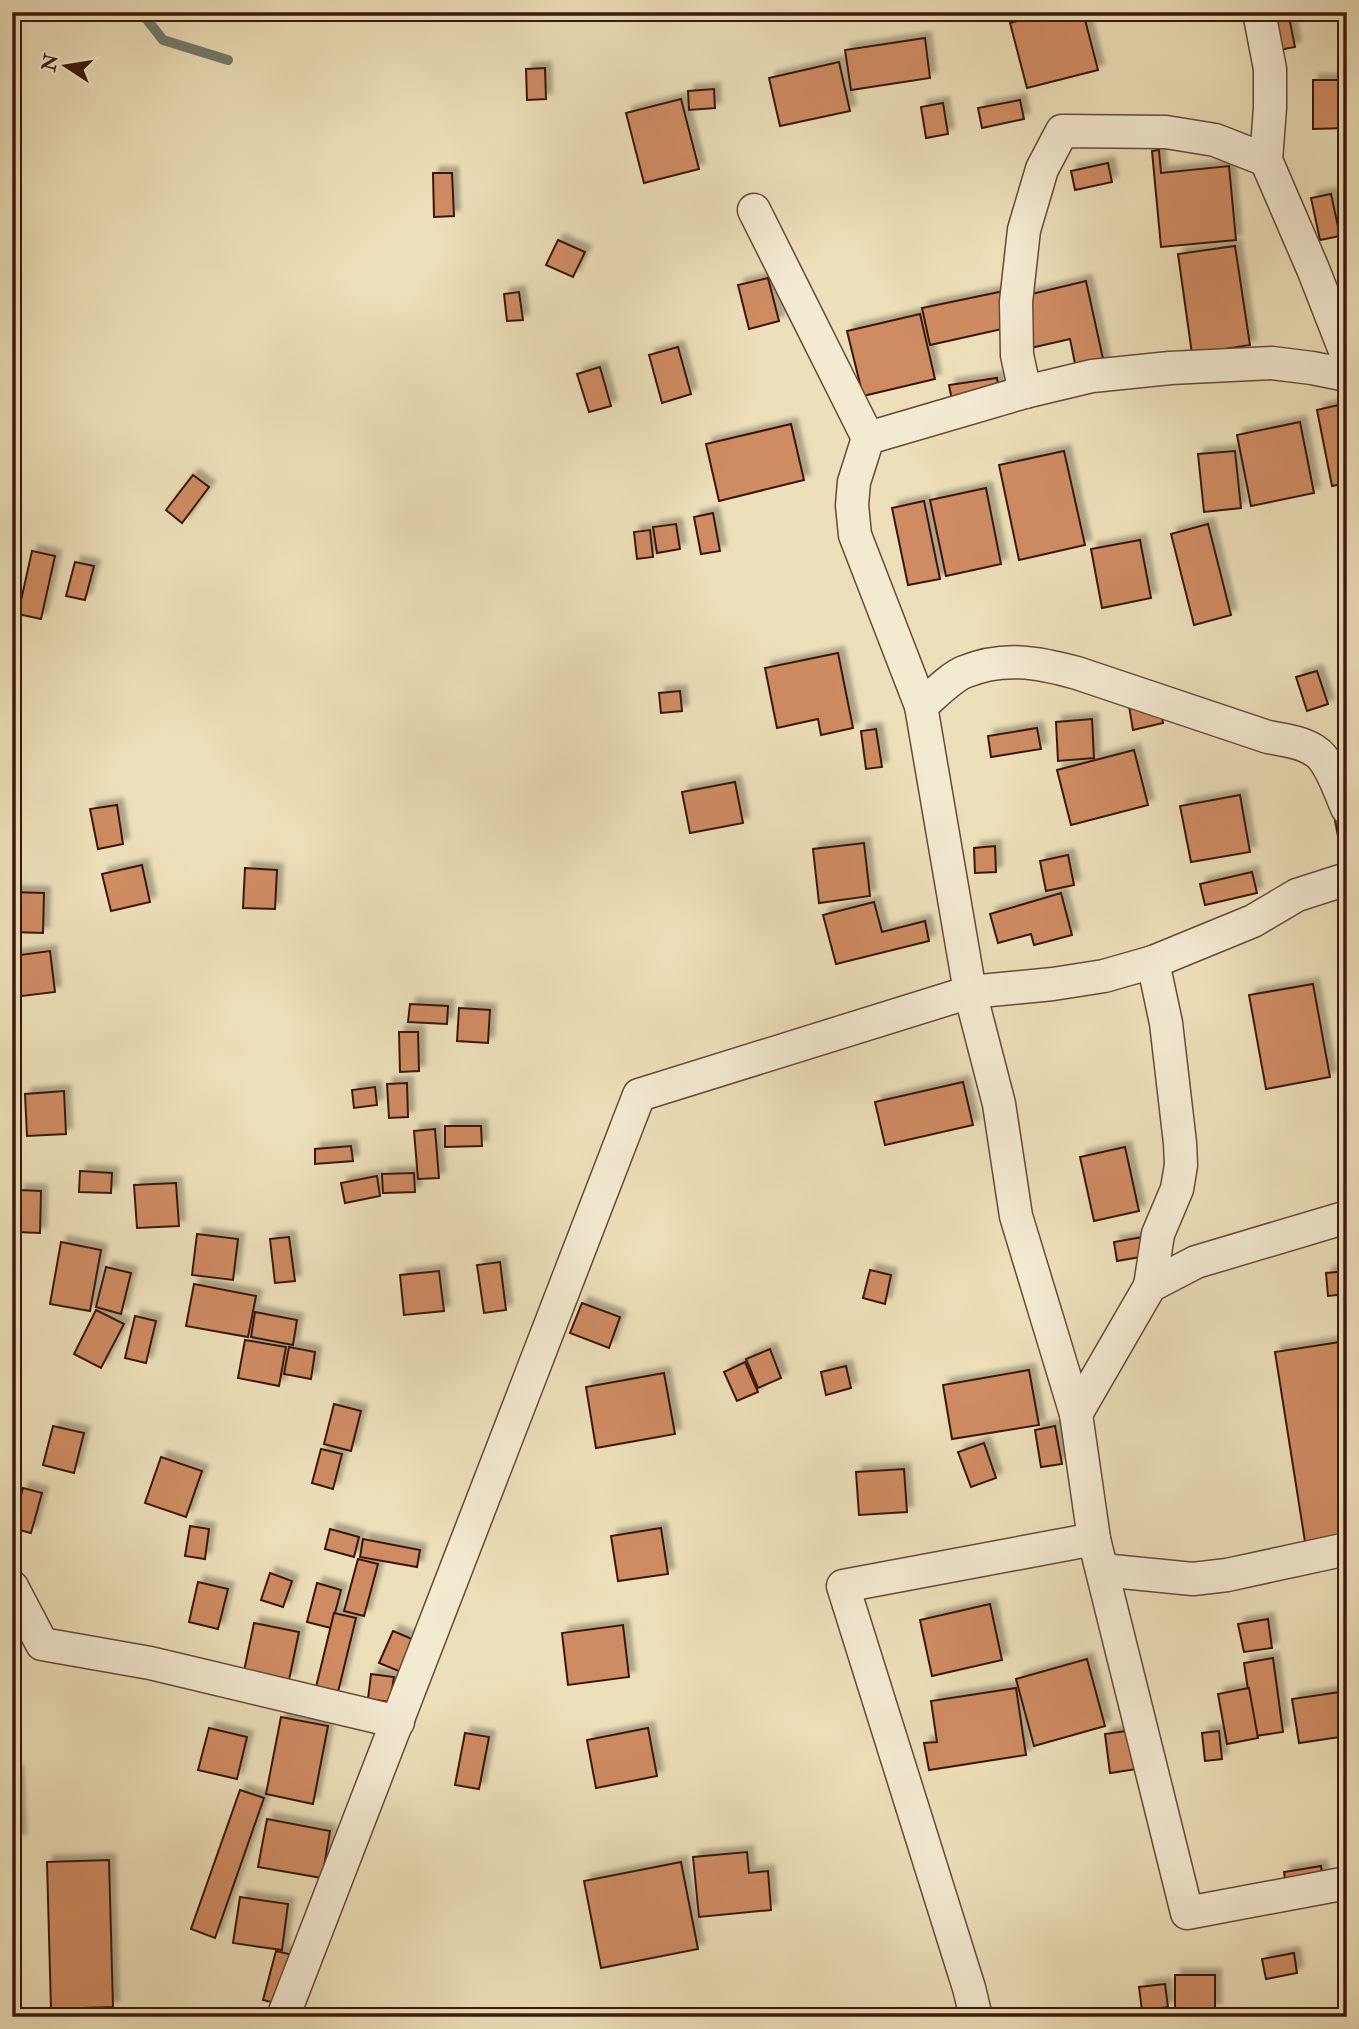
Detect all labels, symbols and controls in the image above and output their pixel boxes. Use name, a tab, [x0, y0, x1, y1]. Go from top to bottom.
north arrow	[32, 32, 102, 102]
text: N	[37, 51, 64, 74]

